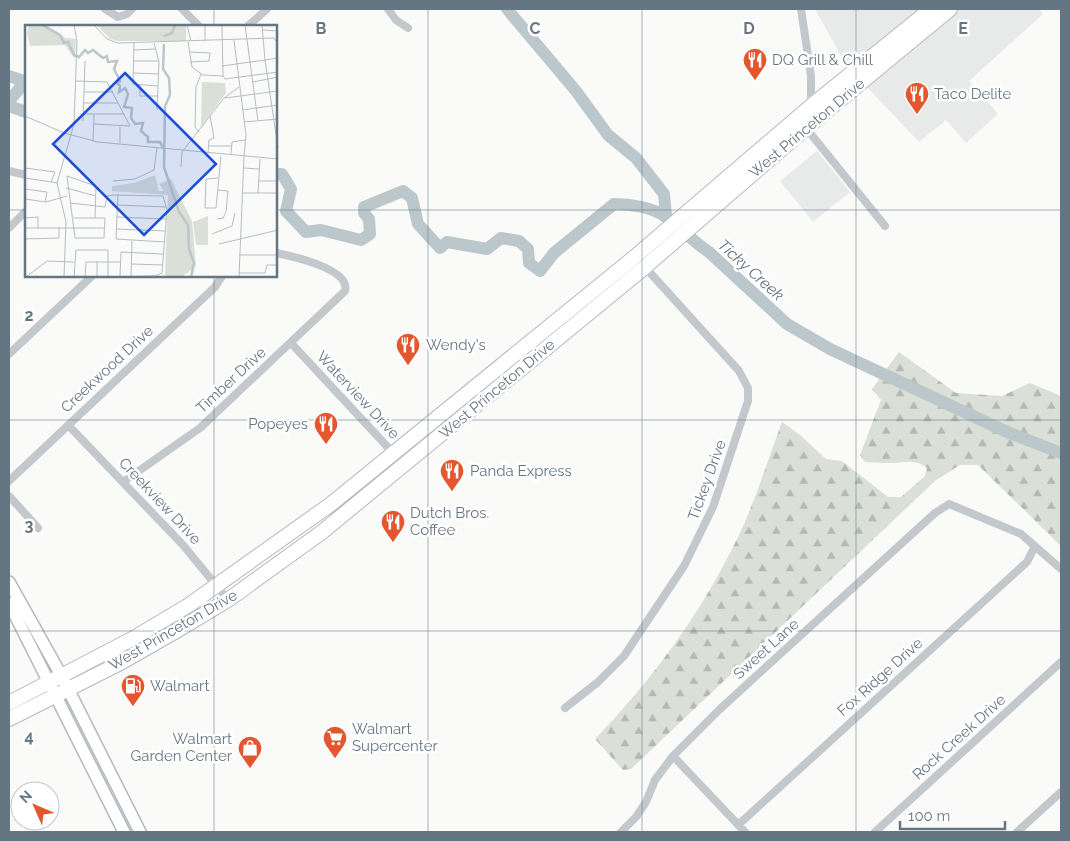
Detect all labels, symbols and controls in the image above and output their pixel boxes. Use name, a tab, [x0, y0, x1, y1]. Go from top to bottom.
text: B	[316, 19, 327, 38]
text: C	[530, 19, 541, 38]
text: D	[743, 19, 755, 38]
text: E	[958, 19, 968, 38]
inset map	[25, 25, 278, 278]
restaurant icon: DQ Grill & Chill	[742, 47, 768, 81]
place label: DQ Grill & Chill	[772, 51, 874, 69]
street label: West Princeton Drive	[746, 74, 869, 182]
restaurant icon: Taco Delite	[904, 81, 930, 115]
place label: Taco Delite	[934, 85, 1011, 103]
water label: Ticky Creek	[714, 235, 788, 305]
text: 2	[24, 306, 34, 325]
street label: Creekwood Drive	[57, 322, 157, 416]
restaurant icon: Wendy's	[395, 332, 421, 366]
street label: West Princeton Drive	[436, 335, 559, 443]
place label: Wendy's	[426, 336, 486, 354]
street label: Timber Drive	[192, 343, 270, 417]
street label: Waterview Drive	[313, 347, 403, 443]
restaurant icon: Popeyes	[313, 411, 339, 445]
place label: Popeyes	[248, 415, 308, 433]
street label: Tickey Drive	[684, 437, 730, 523]
street label: Creekview Drive	[115, 454, 205, 548]
restaurant icon: Panda Express	[439, 458, 465, 492]
place label: Panda Express	[470, 462, 572, 480]
place label: Dutch Bros. Coffee	[410, 504, 489, 539]
restaurant icon: Dutch Bros. Coffee	[380, 509, 406, 543]
text: 3	[25, 516, 34, 535]
street label: West Princeton Drive	[106, 586, 241, 674]
street label: Sweet Lane	[730, 615, 802, 683]
street label: Fox Ridge Drive	[834, 634, 926, 720]
fuel station icon: Walmart	[120, 673, 146, 707]
place label: Walmart	[150, 677, 209, 695]
street label: Rock Creek Drive	[909, 690, 1009, 783]
place label: Walmart Supercenter	[352, 720, 438, 755]
supermarket icon: Walmart Supercenter	[322, 725, 348, 759]
text: 4	[24, 727, 34, 746]
place label: Walmart Garden Center	[131, 730, 233, 765]
shop icon: Walmart Garden Center	[237, 735, 263, 769]
north arrow	[10, 781, 60, 831]
text: N	[16, 787, 35, 806]
scale bar	[900, 798, 1005, 830]
text: 100 m	[908, 807, 950, 825]

